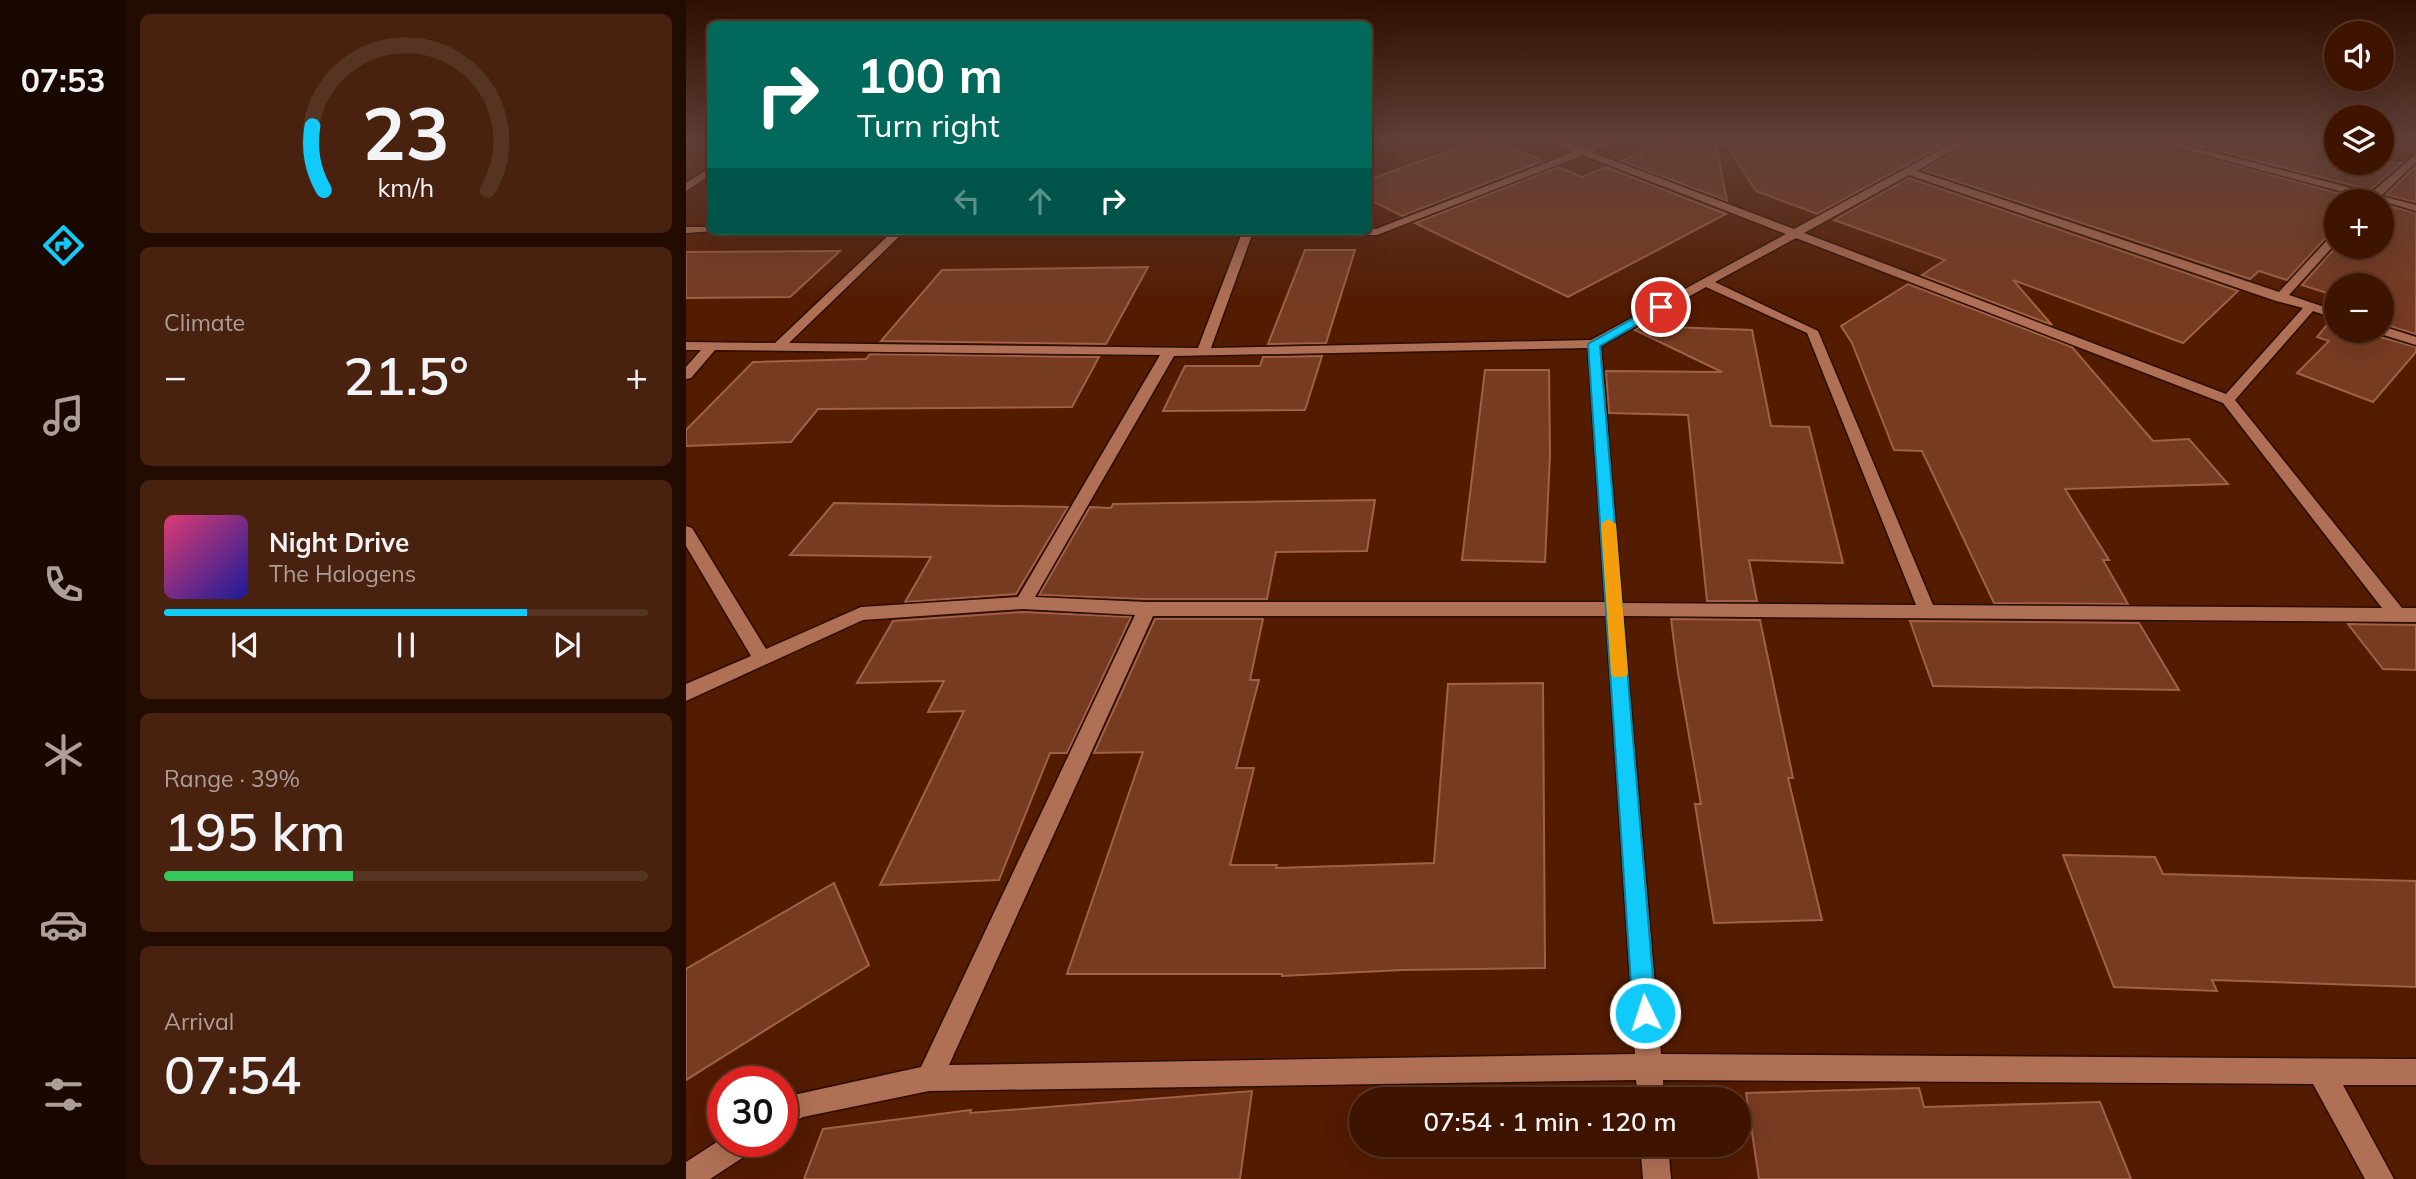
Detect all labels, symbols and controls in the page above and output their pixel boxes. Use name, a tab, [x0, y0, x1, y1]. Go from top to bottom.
map controls	[2324, 21, 2394, 343]
button: sound	[2324, 21, 2394, 91]
text: 100 m	[857, 44, 1003, 105]
icon: right	[742, 49, 833, 140]
text: 07:53	[21, 60, 105, 100]
text: 23	[362, 87, 450, 178]
text: Turn right	[857, 105, 1000, 145]
button: layers	[2324, 105, 2394, 175]
text: km/h	[378, 171, 434, 202]
icon: left	[948, 182, 986, 220]
icon: ahead	[1021, 182, 1059, 220]
icon: right	[1094, 182, 1132, 220]
button: +	[2324, 189, 2394, 259]
icon: directions	[39, 221, 88, 270]
button: −	[2324, 273, 2394, 343]
pin	[1631, 277, 1691, 337]
icon: arrive	[1642, 288, 1680, 326]
text: Climate	[164, 308, 245, 337]
text: 21.5°	[343, 343, 469, 408]
text: −	[164, 352, 187, 400]
text: +	[625, 352, 648, 400]
icon: music	[39, 391, 88, 440]
text: Night Drive	[269, 526, 409, 559]
text: The Halogens	[269, 559, 416, 588]
icon: phone	[39, 560, 88, 609]
icon: previous	[226, 626, 264, 664]
icon: pause	[387, 626, 425, 664]
icon: next	[548, 626, 586, 664]
icon: climate	[39, 730, 88, 779]
text: Range · 39%	[164, 764, 300, 793]
text: 195 km	[164, 799, 345, 864]
icon: car	[39, 900, 88, 949]
position arrow	[1608, 976, 1682, 1050]
text: Arrival	[164, 1007, 234, 1036]
text: 07:54	[164, 1042, 301, 1107]
speed limit sign: 30	[707, 1066, 798, 1157]
icon: filters	[39, 1070, 88, 1119]
text: 07:54 · 1 min · 120 m	[1423, 1105, 1677, 1138]

